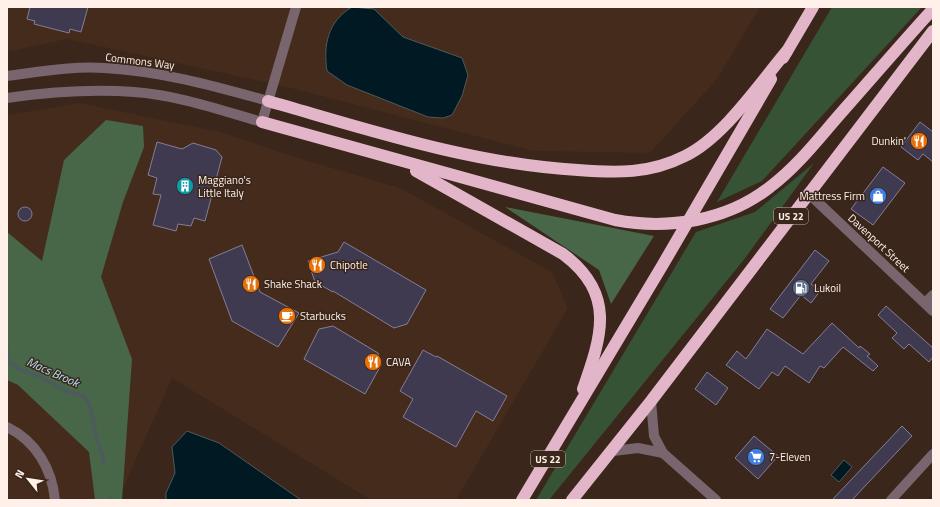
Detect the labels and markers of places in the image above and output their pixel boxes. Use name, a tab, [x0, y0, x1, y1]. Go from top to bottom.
restaurant icon: Dunkin'	[909, 131, 929, 151]
place label: Dunkin'	[871, 133, 906, 149]
place label: Maggiano's Little Italy	[198, 172, 251, 201]
building icon: Maggiano's Little Italy	[175, 176, 195, 196]
shop icon: Mattress Firm	[868, 186, 888, 206]
place label: Mattress Firm	[799, 188, 865, 204]
restaurant icon: Chipotle	[307, 255, 327, 275]
place label: Chipotle	[330, 257, 368, 273]
restaurant icon: Shake Shack	[241, 274, 261, 294]
place label: Shake Shack	[264, 276, 323, 292]
fuel station icon: Lukoil	[791, 278, 811, 298]
place label: Lukoil	[814, 280, 841, 296]
cafe icon: Starbucks	[277, 306, 297, 326]
place label: Starbucks	[300, 308, 346, 324]
restaurant icon: CAVA	[363, 352, 383, 372]
place label: CAVA	[386, 354, 411, 370]
supermarket icon: 7-Eleven	[746, 447, 766, 467]
place label: 7-Eleven	[769, 449, 811, 465]

